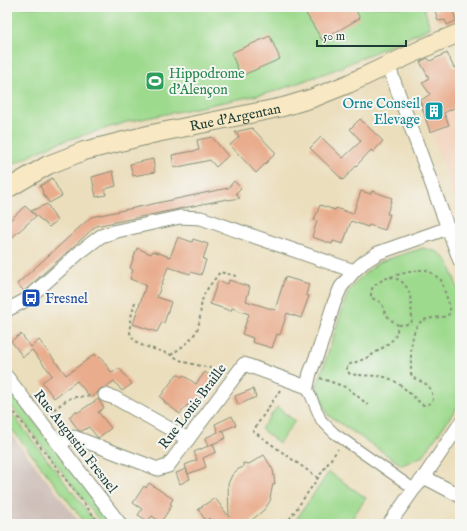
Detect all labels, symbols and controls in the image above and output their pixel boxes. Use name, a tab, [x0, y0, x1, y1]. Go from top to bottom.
scale bar	[317, 22, 406, 48]
text: 50 m	[323, 29, 345, 44]
place label: Hippodrome d'Alençon	[169, 65, 245, 99]
sports icon: Hippodrome d'Alençon	[144, 70, 166, 92]
place label: Orne Conseil Elevage	[342, 95, 421, 129]
street label: Rue d'Argentan	[188, 100, 283, 136]
building icon: Orne Conseil Elevage	[423, 100, 445, 122]
bus stop icon: Fresnel	[20, 287, 42, 309]
place label: Fresnel	[45, 290, 88, 308]
street label: Rue Louis Braille	[155, 360, 231, 453]
street label: Rue Augustin Fresnel	[29, 387, 121, 497]

